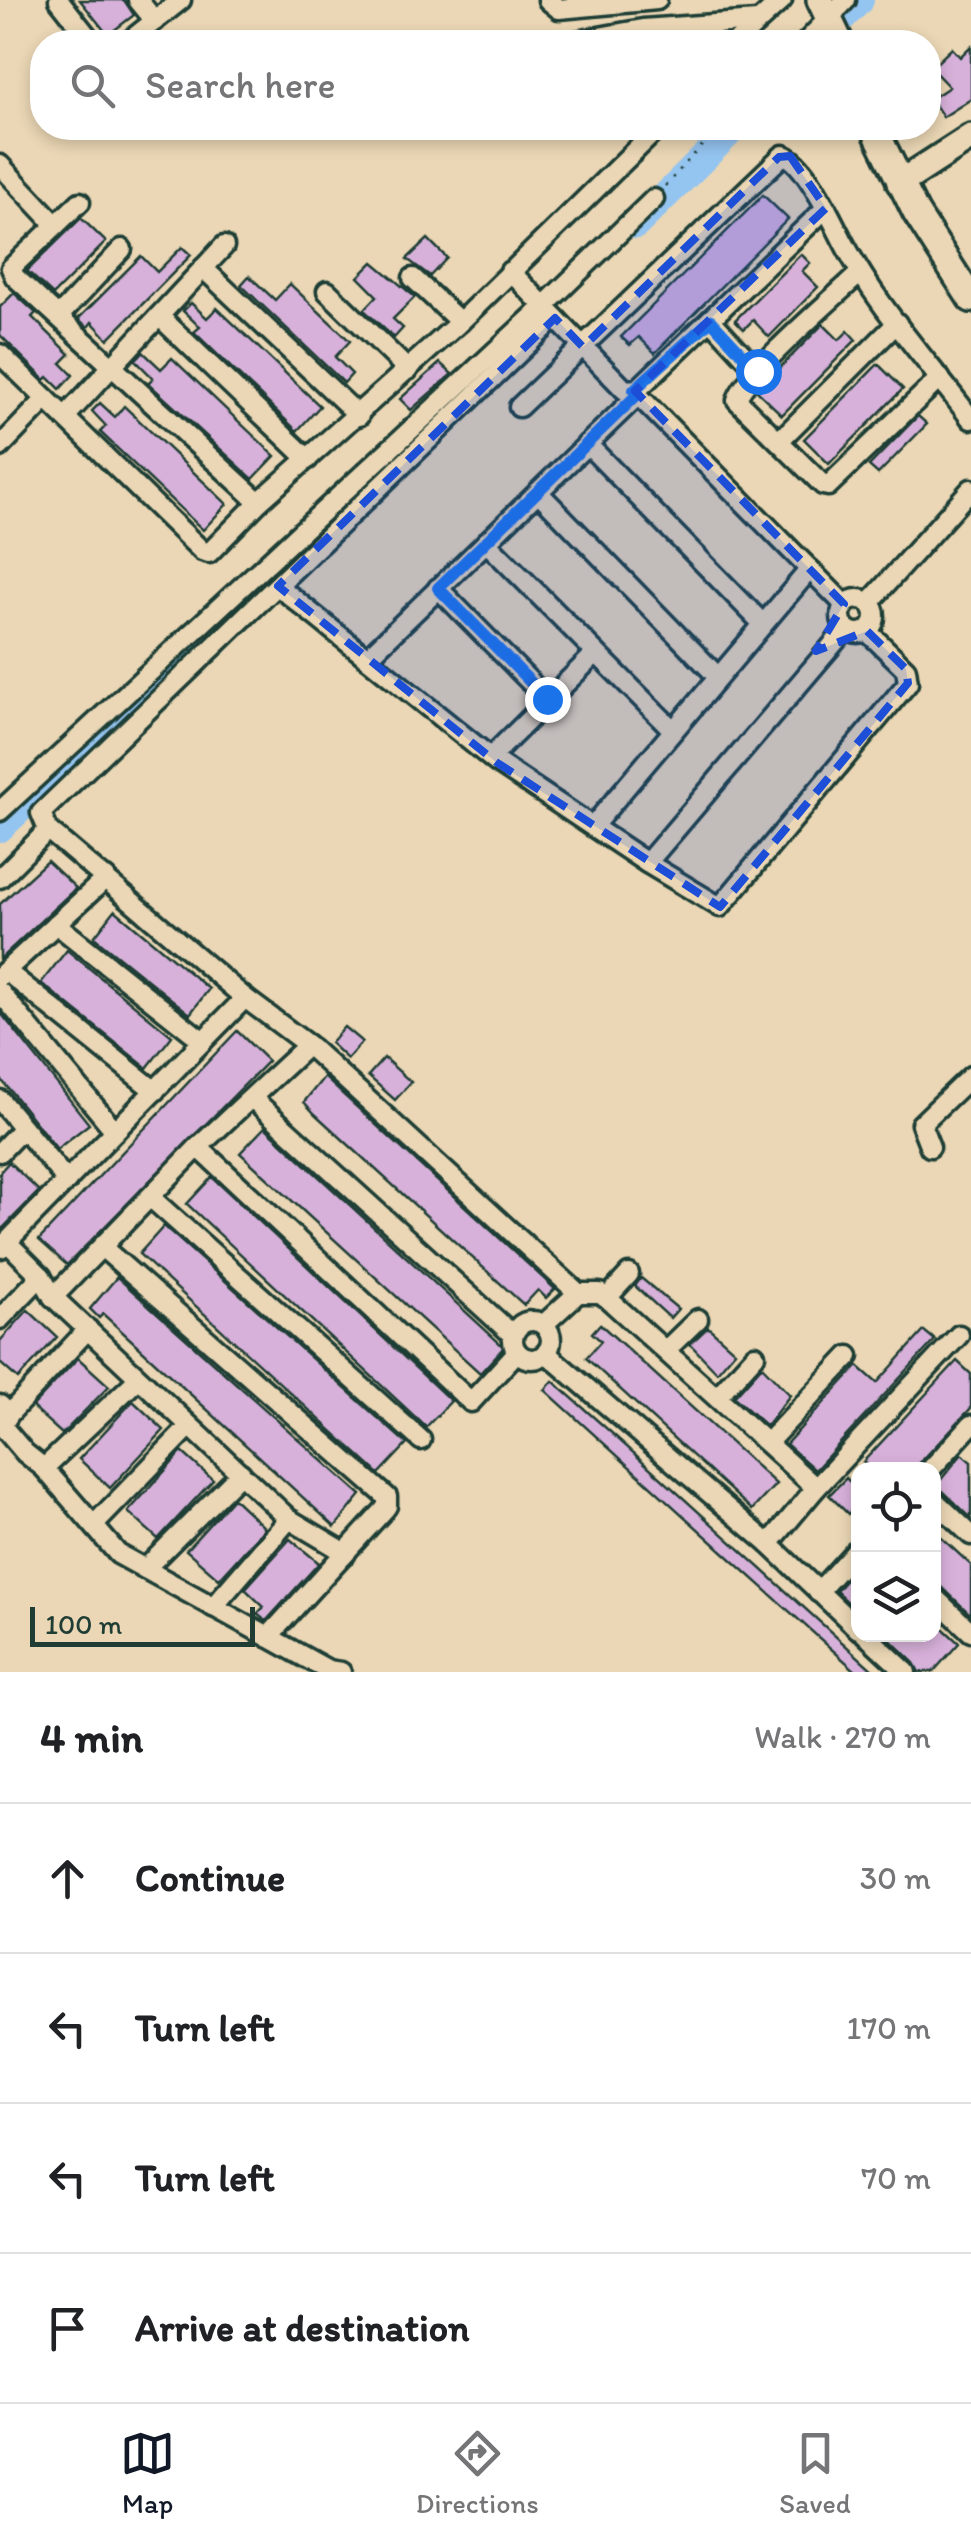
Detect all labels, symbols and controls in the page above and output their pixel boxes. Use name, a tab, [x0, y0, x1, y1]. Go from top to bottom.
search box	[30, 30, 941, 140]
icon: search	[65, 58, 120, 113]
text: Search here	[145, 62, 336, 108]
route start	[736, 349, 782, 395]
route end	[525, 677, 571, 723]
map controls	[851, 1462, 941, 1642]
button: locate	[851, 1462, 941, 1552]
button: layers	[851, 1552, 941, 1642]
scale bar	[30, 1602, 255, 1646]
text: 100 m	[45, 1607, 122, 1641]
text: 4 min	[40, 1712, 143, 1763]
text: Walk · 270 m	[754, 1718, 931, 1756]
icon: ahead	[40, 1851, 95, 1906]
text: Continue	[135, 1855, 285, 1901]
text: 30 m	[860, 1859, 931, 1897]
icon: left	[40, 2001, 95, 2056]
text: Turn left	[135, 2005, 275, 2051]
text: 170 m	[846, 2009, 931, 2047]
icon: left	[40, 2151, 95, 2206]
text: Turn left	[135, 2155, 275, 2201]
text: 70 m	[861, 2159, 931, 2197]
icon: arrive	[40, 2301, 95, 2356]
text: Arrive at destination	[135, 2305, 470, 2351]
tab: Map	[120, 2426, 175, 2520]
tab: Directions	[416, 2426, 539, 2520]
tab: Saved	[779, 2426, 851, 2520]

